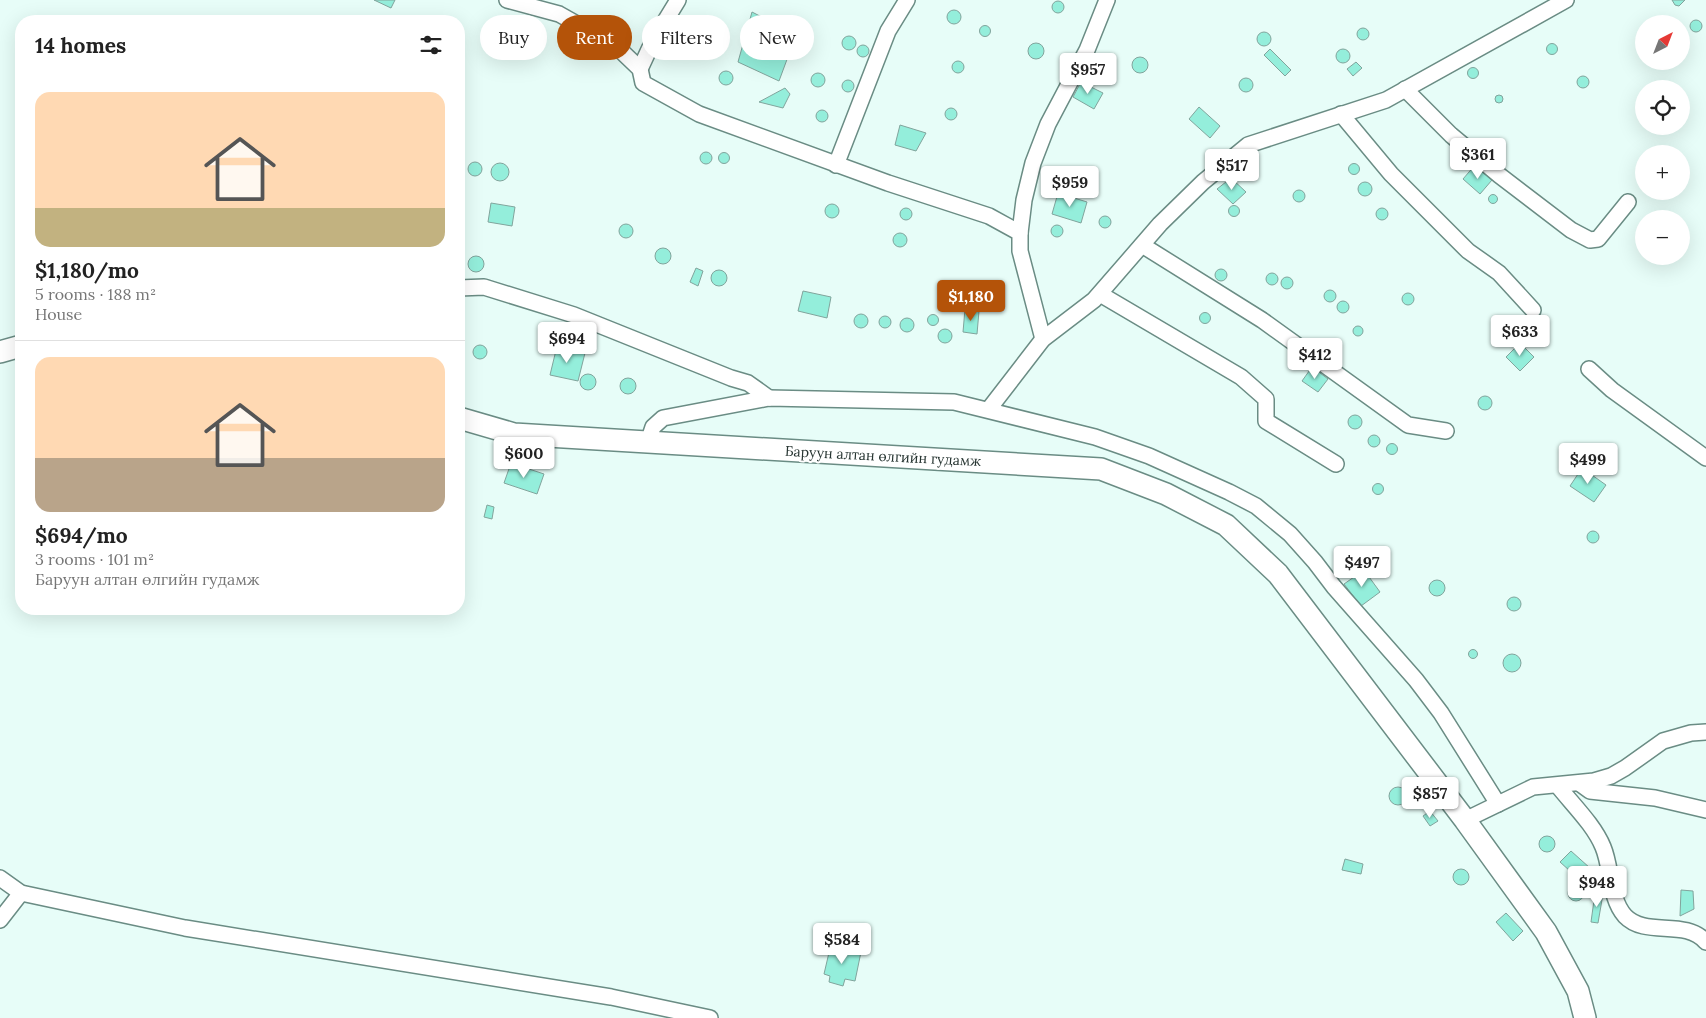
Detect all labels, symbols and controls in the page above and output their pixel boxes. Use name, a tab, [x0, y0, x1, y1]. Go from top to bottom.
chip: Buy	[480, 15, 547, 60]
chip: Rent	[557, 15, 632, 60]
chip: Filters	[642, 15, 730, 60]
chip: New	[740, 15, 814, 60]
north arrow	[1635, 15, 1690, 70]
map controls	[1635, 15, 1690, 265]
icon: filters	[417, 31, 445, 59]
text: 14 homes	[35, 32, 126, 59]
pin: $957	[1058, 52, 1118, 95]
text: $957	[1071, 59, 1105, 79]
button: locate	[1635, 80, 1690, 135]
icon: home	[195, 124, 285, 214]
pin: $361	[1448, 138, 1508, 180]
text: $361	[1461, 144, 1495, 164]
button: +	[1635, 145, 1690, 200]
pin: $517	[1202, 148, 1262, 191]
text: $517	[1216, 155, 1248, 175]
pin: $959	[1040, 166, 1100, 208]
text: $959	[1052, 172, 1088, 192]
button: −	[1635, 210, 1690, 265]
text: $1,180/mo	[35, 257, 139, 284]
pin: $1,180	[930, 280, 1012, 322]
text: 5 rooms · 188 m²	[35, 284, 156, 304]
text: $1,180	[948, 286, 994, 306]
text: House	[35, 304, 82, 324]
pin: $633	[1490, 314, 1550, 357]
text: $633	[1502, 321, 1538, 341]
pin: $694	[537, 322, 597, 364]
text: $694	[549, 328, 585, 348]
pin: $412	[1285, 338, 1345, 380]
text: $412	[1298, 344, 1332, 364]
icon: home	[195, 390, 285, 480]
pin: $600	[494, 436, 554, 479]
street label: Баруун алтан өлгийн гудамж	[784, 442, 982, 470]
pin: $499	[1558, 442, 1618, 485]
text: $600	[505, 443, 543, 463]
text: $499	[1570, 449, 1606, 469]
text: $694/mo	[35, 522, 128, 549]
pin: $497	[1332, 546, 1392, 588]
text: 3 rooms · 101 m²	[35, 549, 154, 569]
text: $497	[1345, 552, 1379, 572]
text: Баруун алтан өлгийн гудамж	[35, 569, 259, 589]
pin: $857	[1400, 776, 1460, 819]
text: $857	[1413, 783, 1447, 803]
pin: $948	[1567, 866, 1627, 908]
text: $948	[1579, 872, 1615, 892]
pin: $584	[812, 922, 872, 965]
text: $584	[824, 929, 860, 949]

